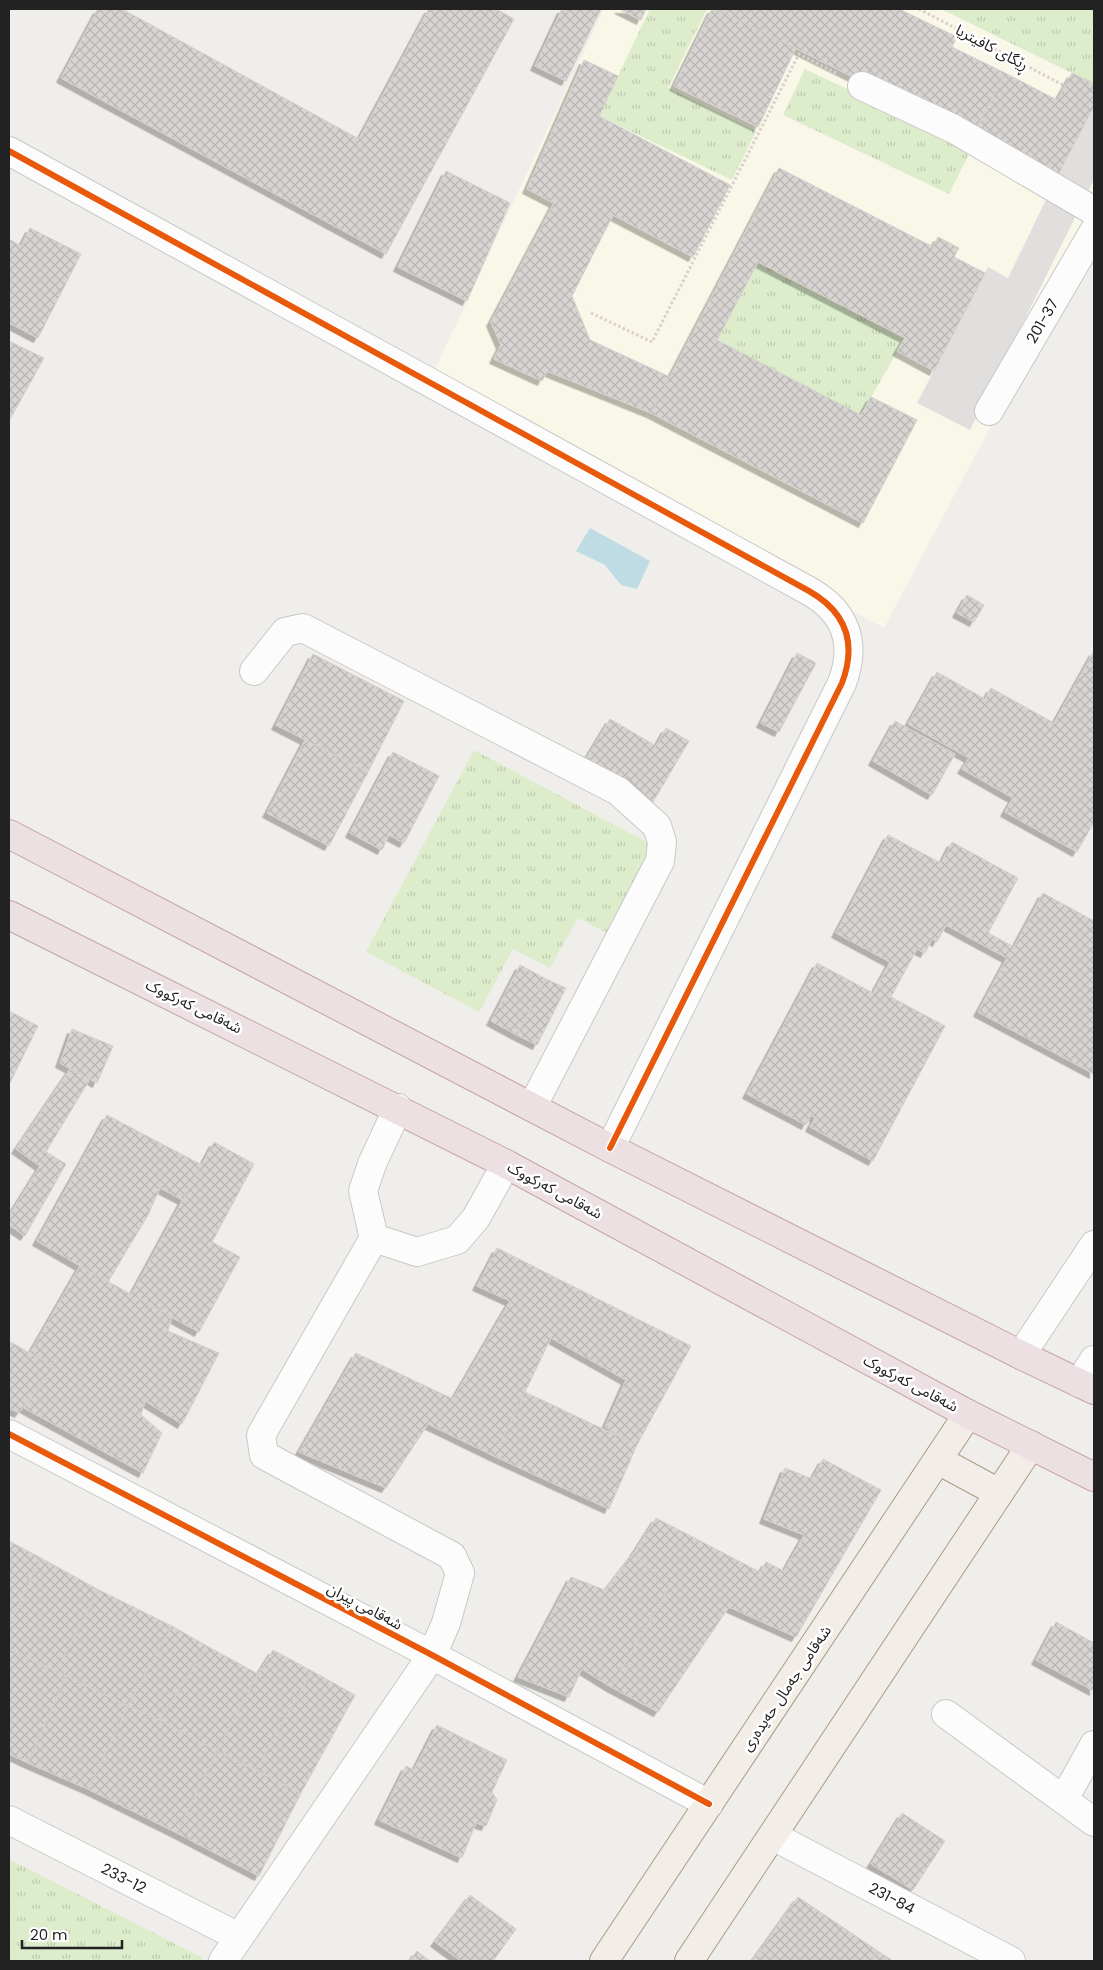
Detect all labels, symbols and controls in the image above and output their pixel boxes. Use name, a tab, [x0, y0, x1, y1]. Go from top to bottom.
street label: ڕێگای کافیتریا	[951, 19, 1032, 77]
street label: 201-37	[1021, 295, 1063, 347]
street label: شەقامی کەرکووک	[142, 974, 246, 1038]
street label: شەقامی کەرکووک	[504, 1156, 606, 1224]
street label: شەقامی کەرکووک	[860, 1349, 962, 1417]
street label: شەقامی پیران	[324, 1577, 407, 1635]
street label: شەقامی جەمال حەیدەری	[736, 1621, 836, 1755]
street label: 233-12	[98, 1858, 150, 1898]
street label: 231-84	[865, 1877, 919, 1919]
scale bar	[22, 1918, 122, 1950]
text: 20 m	[30, 1924, 68, 1945]

